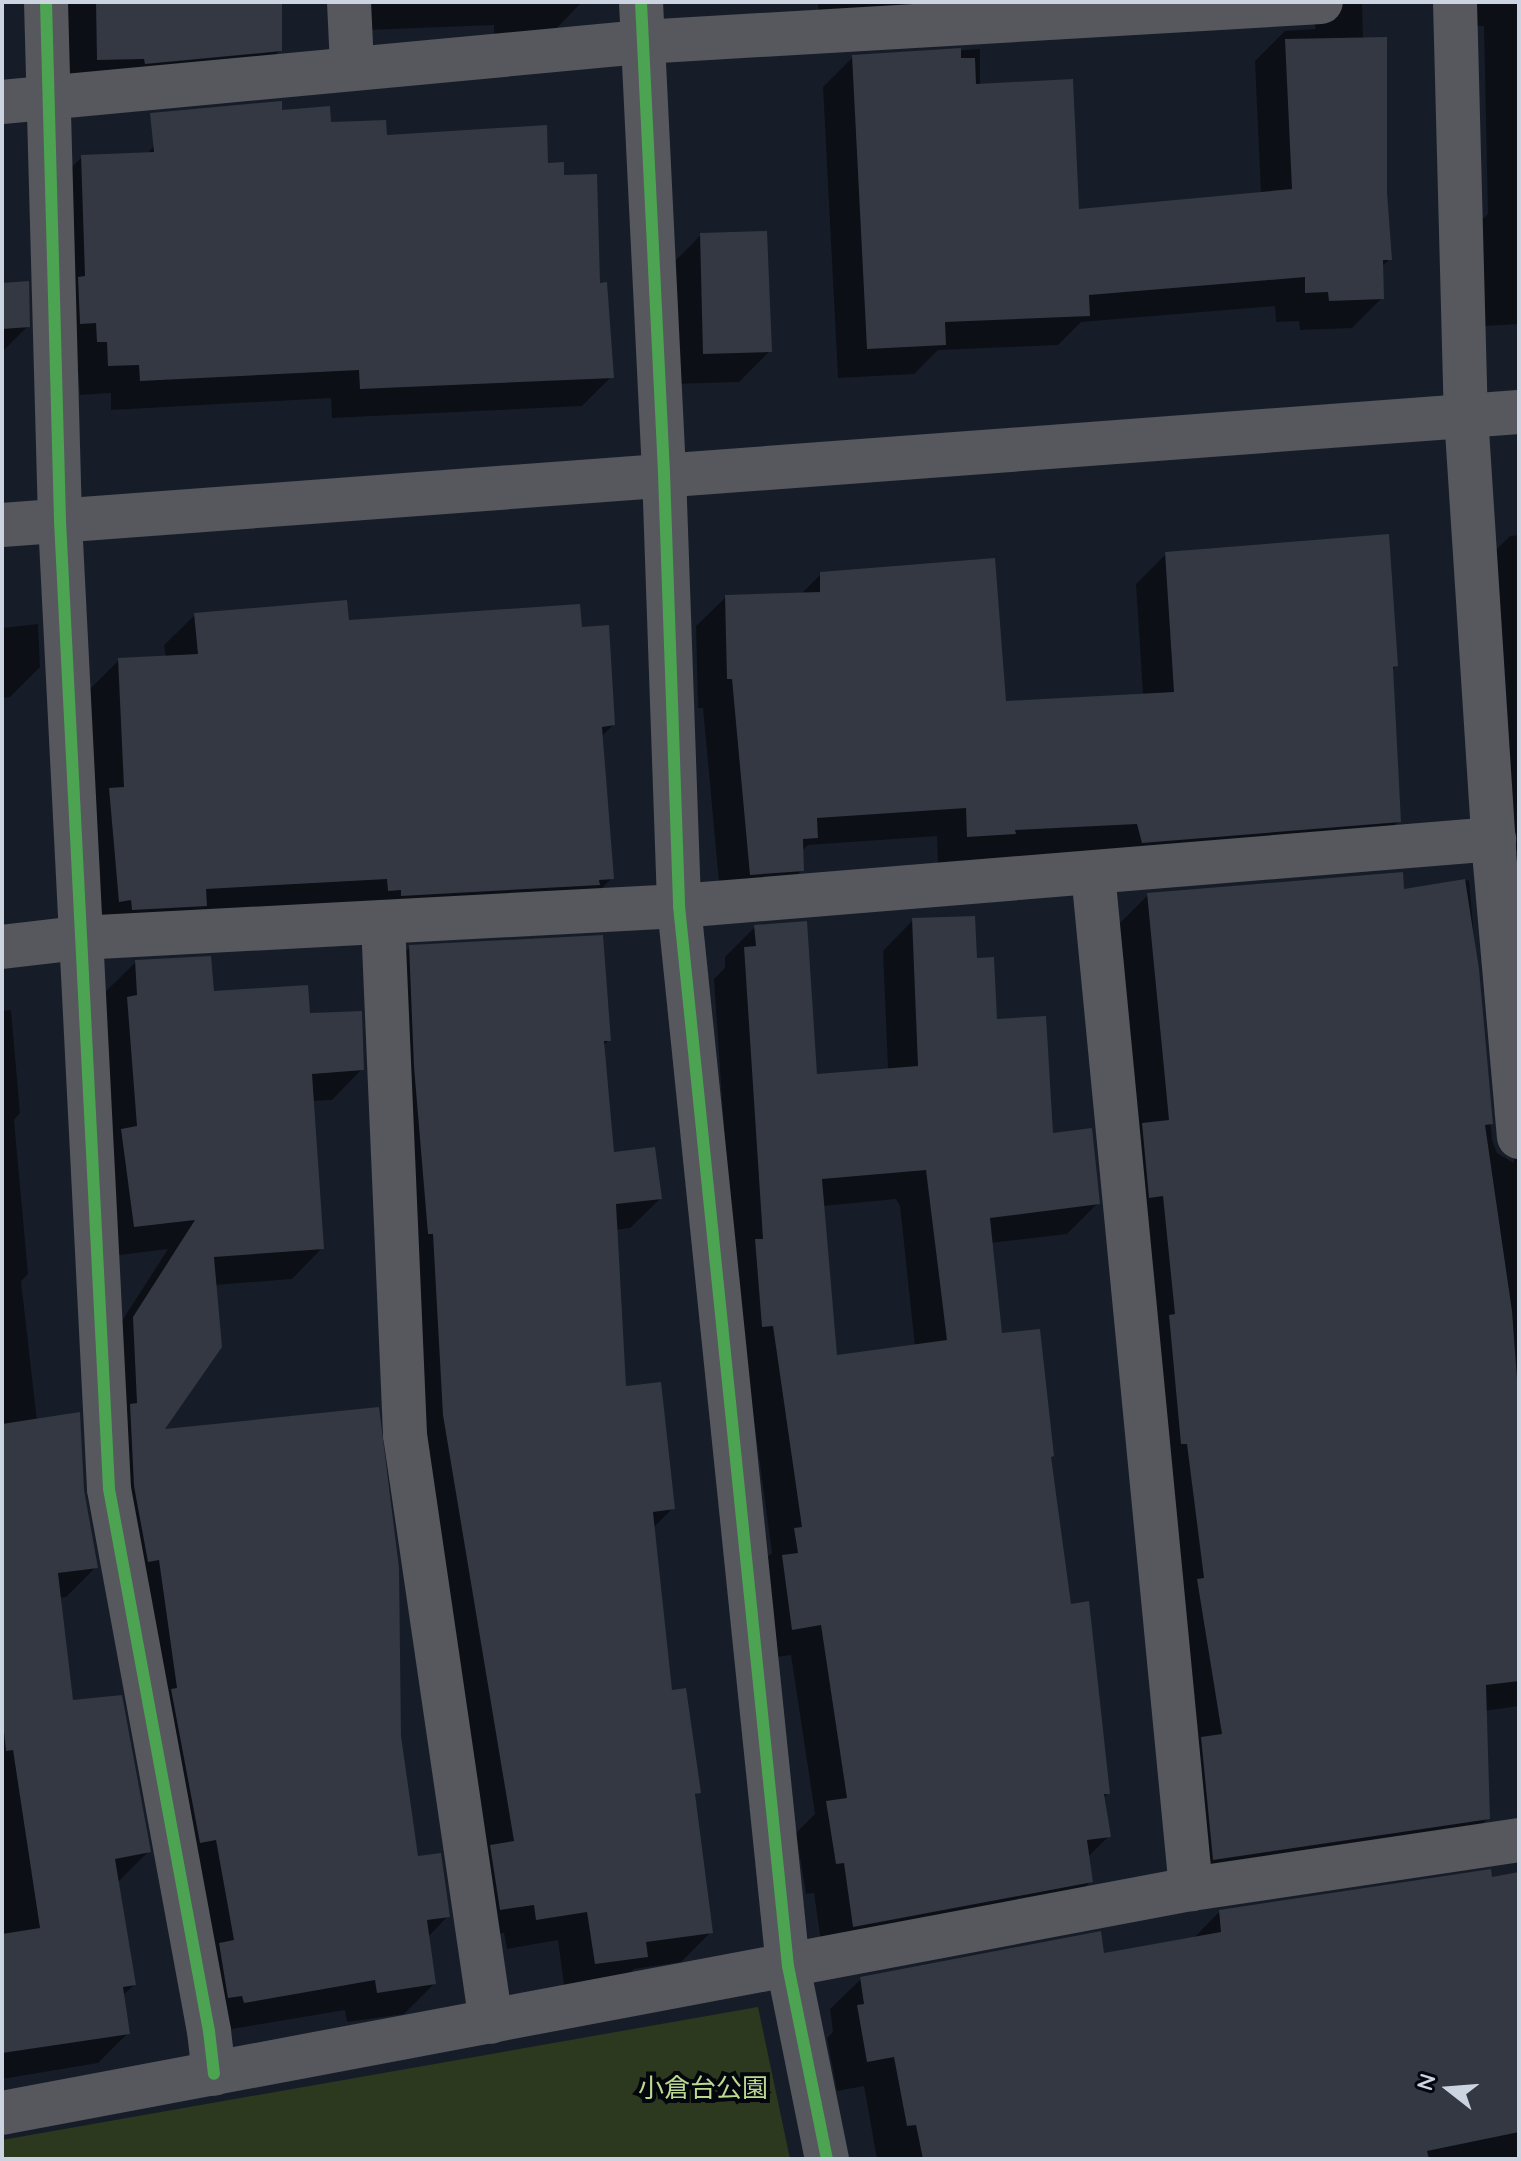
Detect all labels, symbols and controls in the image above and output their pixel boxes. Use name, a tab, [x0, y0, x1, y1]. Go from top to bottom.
north arrow	[1409, 2049, 1489, 2129]
text: N	[1410, 2070, 1442, 2094]
park label: 小倉台公園	[638, 2072, 768, 2104]

